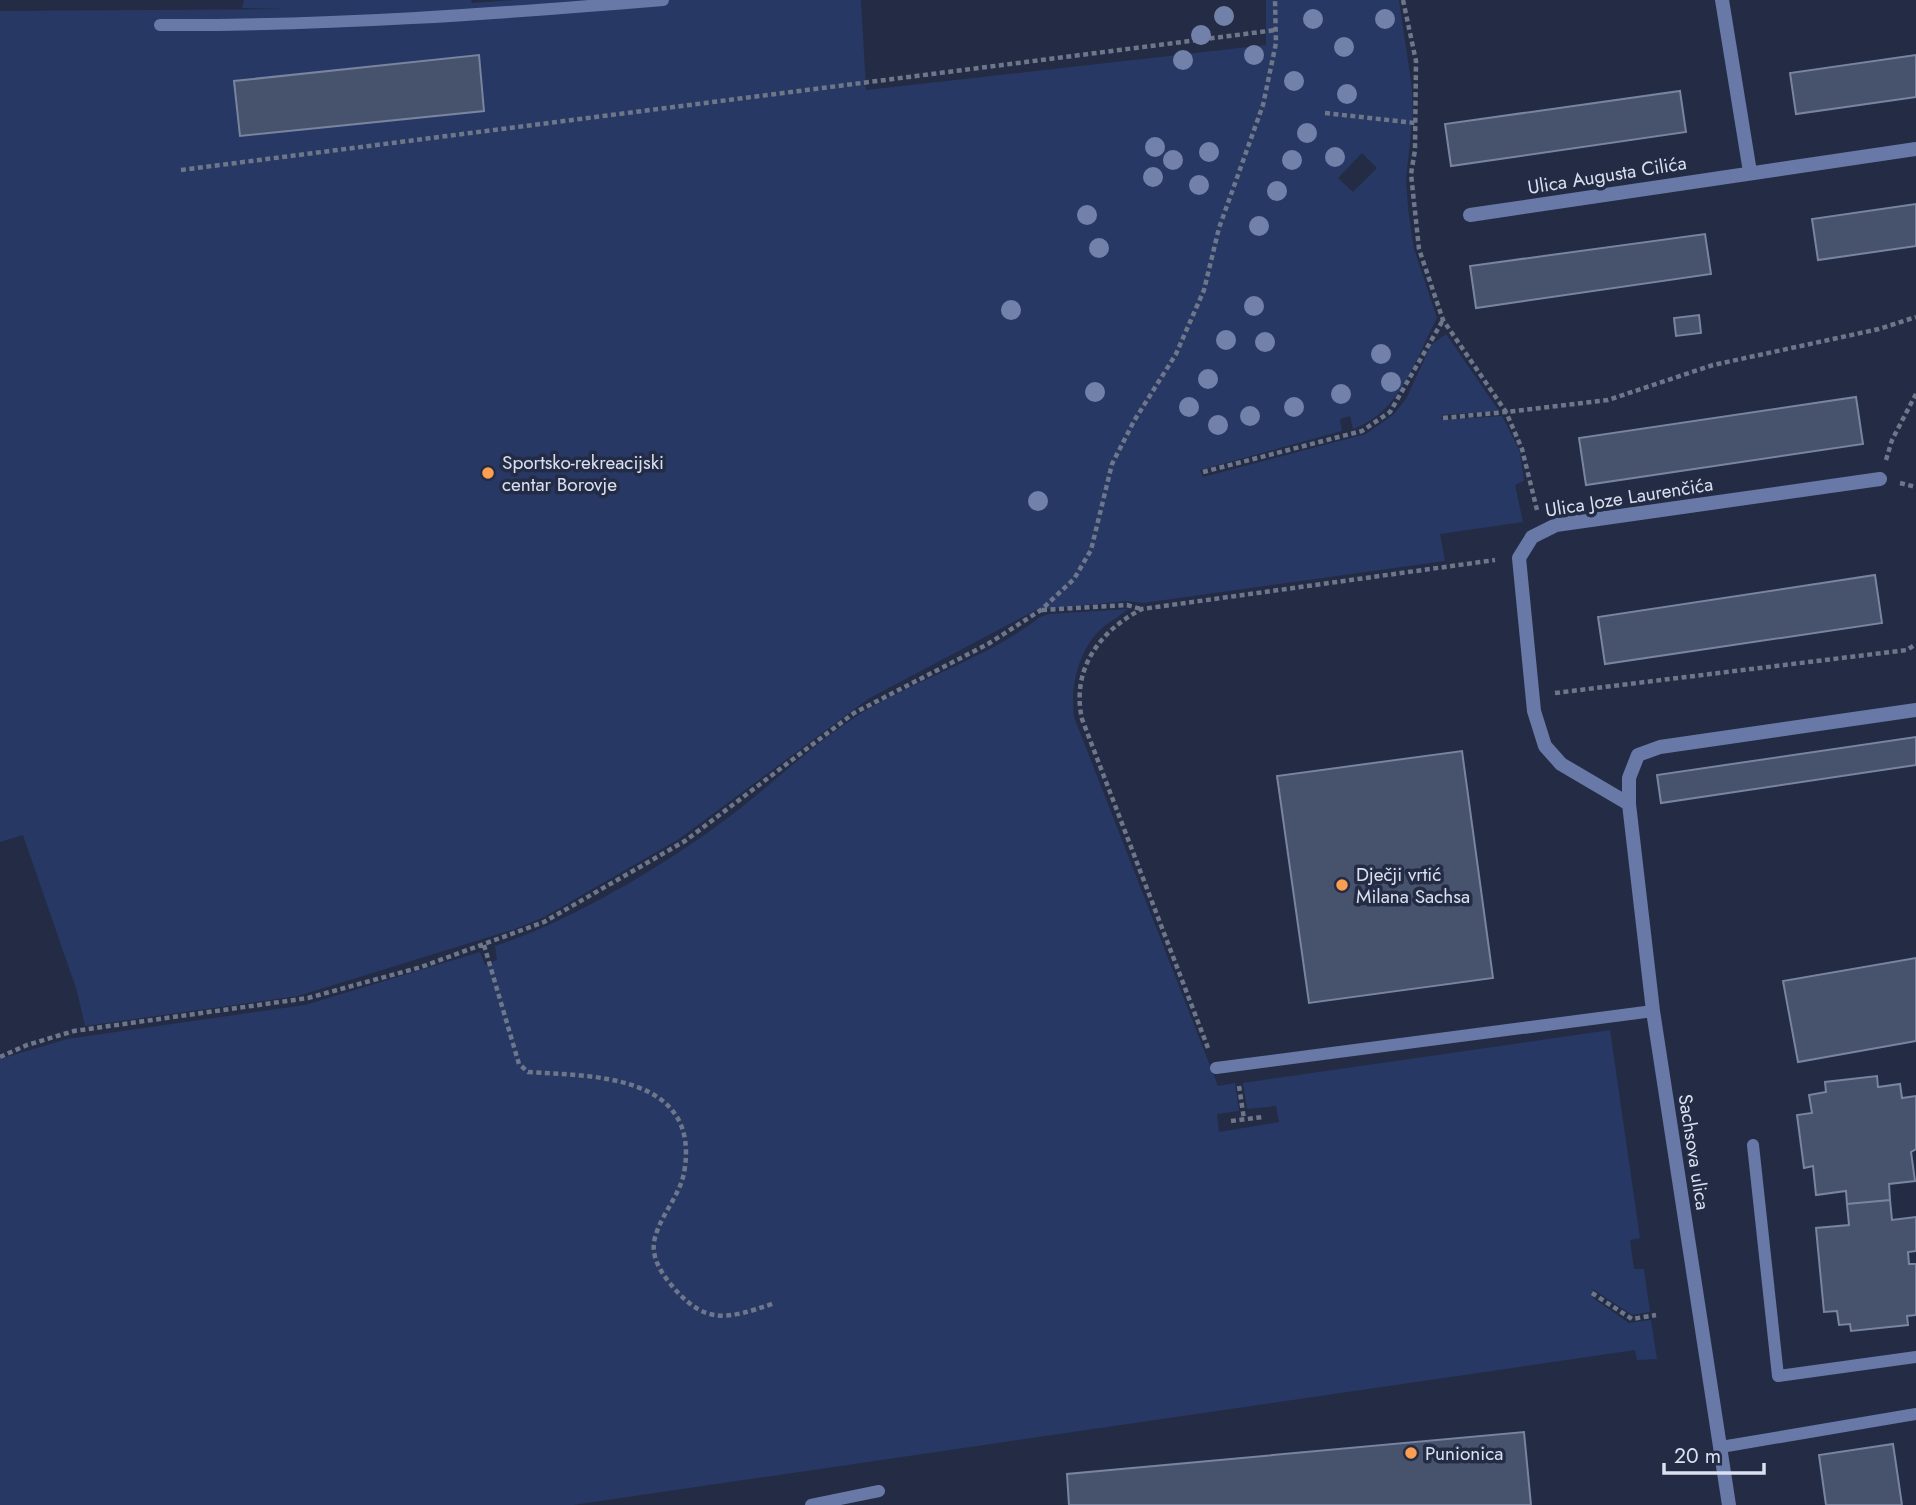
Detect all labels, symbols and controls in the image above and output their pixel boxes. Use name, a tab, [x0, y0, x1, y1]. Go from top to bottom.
street label: Ulica Augusta Cilića	[1526, 149, 1688, 201]
place label: Sportsko-rekreacijski centar Borovje	[502, 449, 664, 498]
marker: Sportsko-rekreacijski centar Borovje	[480, 465, 496, 481]
street label: Ulica Joze Laurenčića	[1543, 470, 1715, 524]
place label: Dječji vrtić Milana Sachsa	[1356, 861, 1470, 910]
marker: Dječji vrtić Milana Sachsa	[1334, 877, 1350, 893]
street label: Sachsova ulica	[1672, 1092, 1716, 1212]
scale bar	[1664, 1432, 1764, 1476]
place label: Punionica	[1425, 1440, 1503, 1467]
text: 20 m	[1674, 1441, 1721, 1471]
marker: Punionica	[1403, 1445, 1419, 1461]

